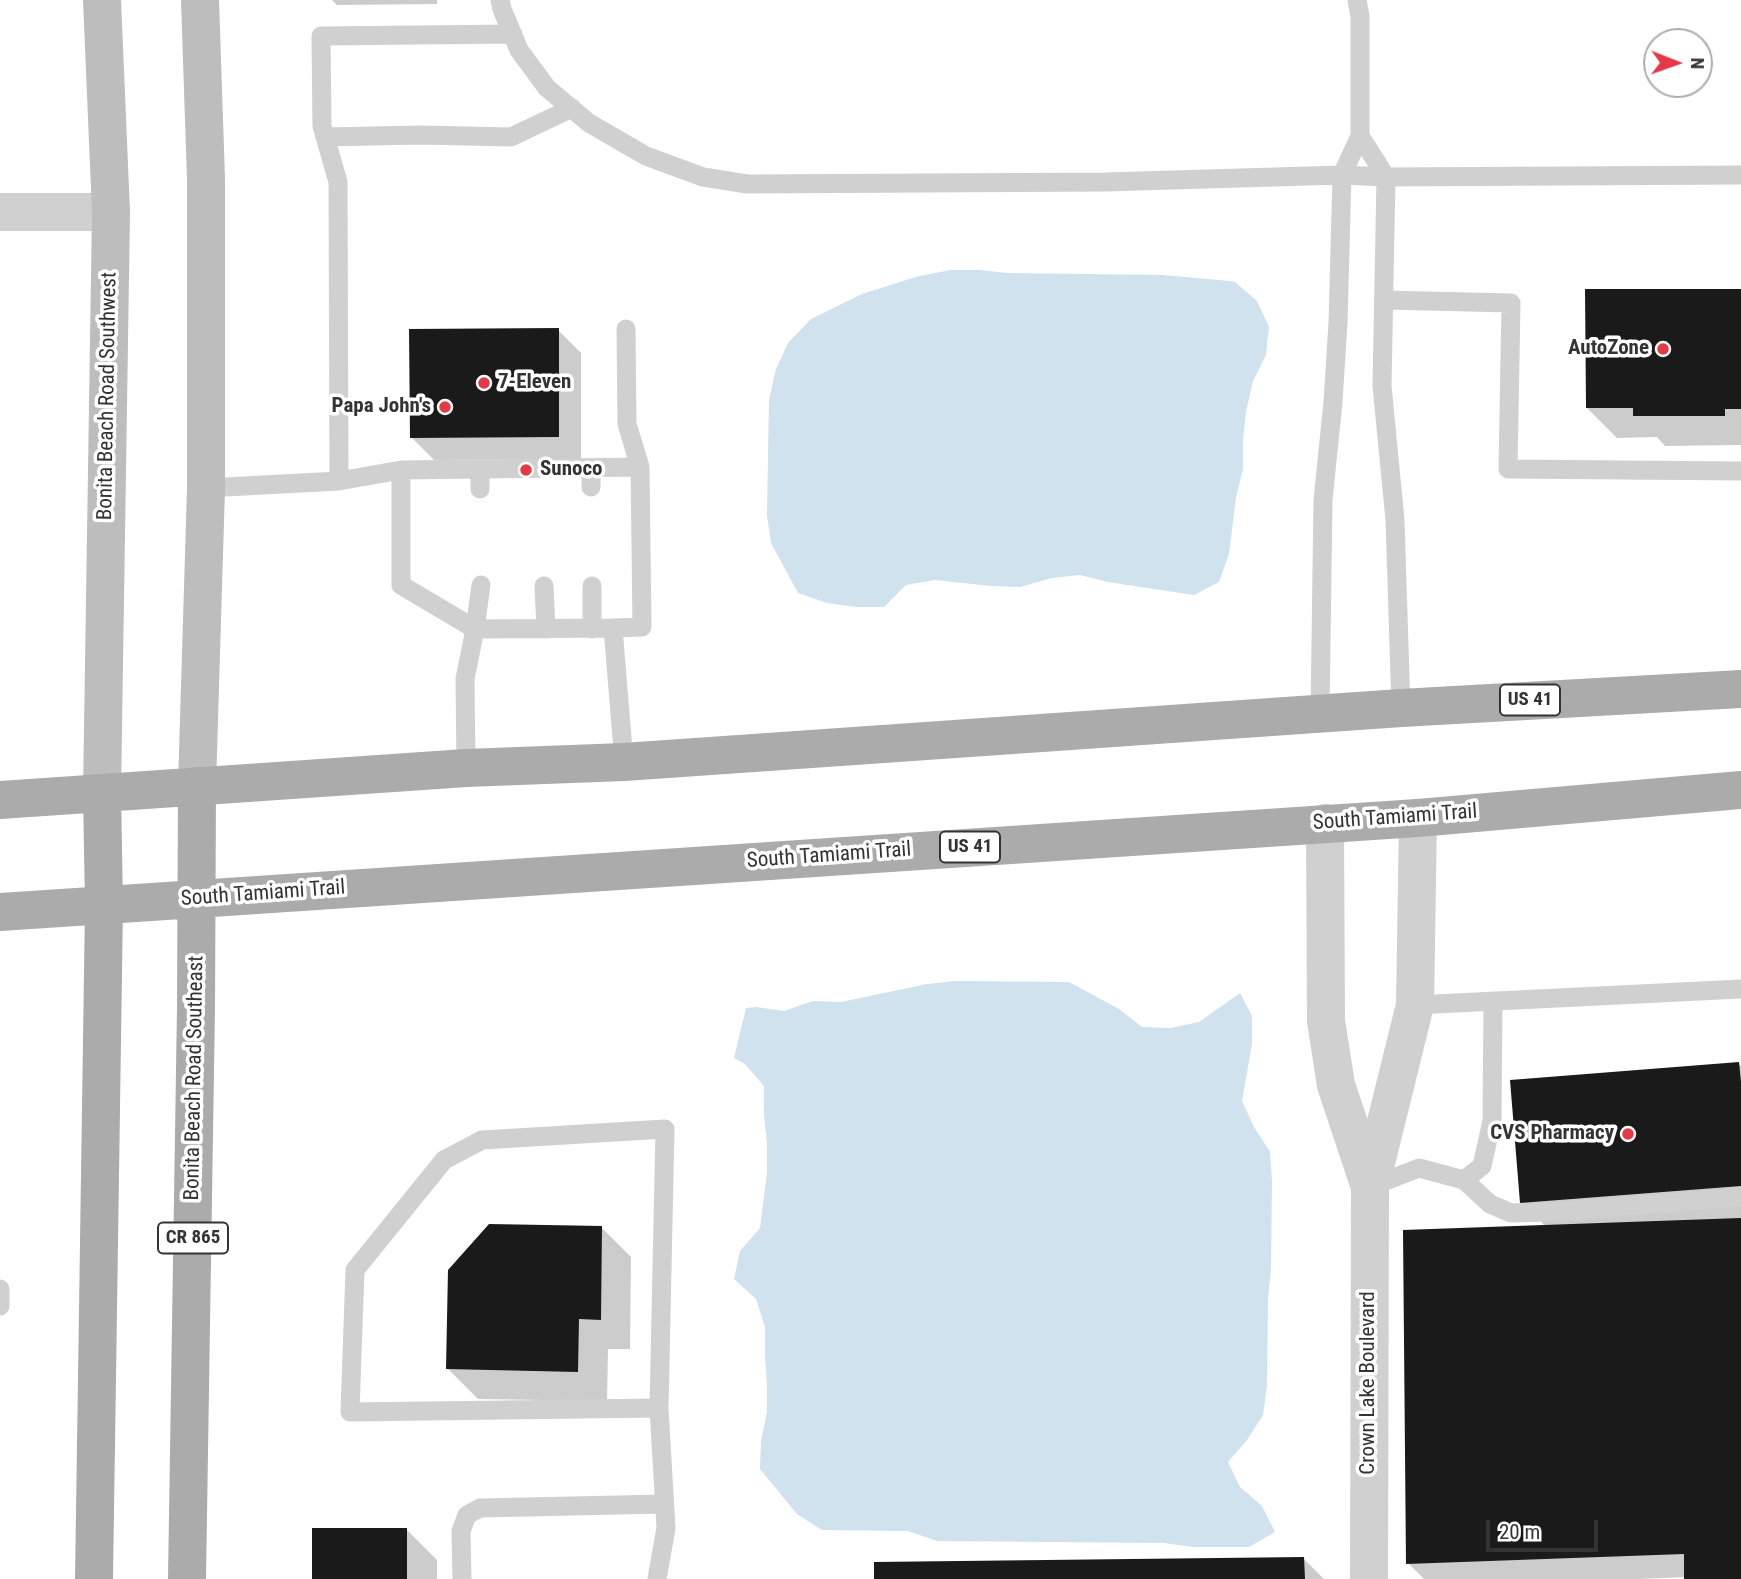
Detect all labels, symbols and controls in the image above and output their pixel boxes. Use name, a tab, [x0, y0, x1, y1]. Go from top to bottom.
north arrow	[1643, 28, 1713, 98]
text: N	[1686, 57, 1709, 69]
street label: Bonita Beach Road Southwest	[93, 272, 123, 520]
place label: AutoZone	[1568, 336, 1649, 362]
marker: AutoZone	[1655, 341, 1671, 357]
place label: 7-Eleven	[498, 370, 571, 396]
marker: 7-Eleven	[476, 375, 492, 391]
place label: Papa John's	[332, 394, 431, 420]
marker: Papa John's	[437, 399, 453, 415]
place label: Sunoco	[540, 457, 603, 483]
marker: Sunoco	[518, 462, 534, 478]
road number: US 41	[1500, 684, 1560, 716]
street label: South Tamiami Trail	[1312, 800, 1478, 836]
road number: US 41	[940, 832, 1000, 862]
street label: South Tamiami Trail	[746, 838, 912, 874]
street label: South Tamiami Trail	[180, 876, 346, 912]
street label: Bonita Beach Road Southeast	[180, 955, 210, 1201]
place label: CVS Pharmacy	[1490, 1121, 1614, 1147]
marker: CVS Pharmacy	[1620, 1126, 1636, 1142]
road number: CR 865	[158, 1222, 228, 1254]
street label: Crown Lake Boulevard	[1356, 1291, 1382, 1475]
scale bar	[1489, 1506, 1601, 1550]
text: 20 m	[1499, 1520, 1540, 1544]

